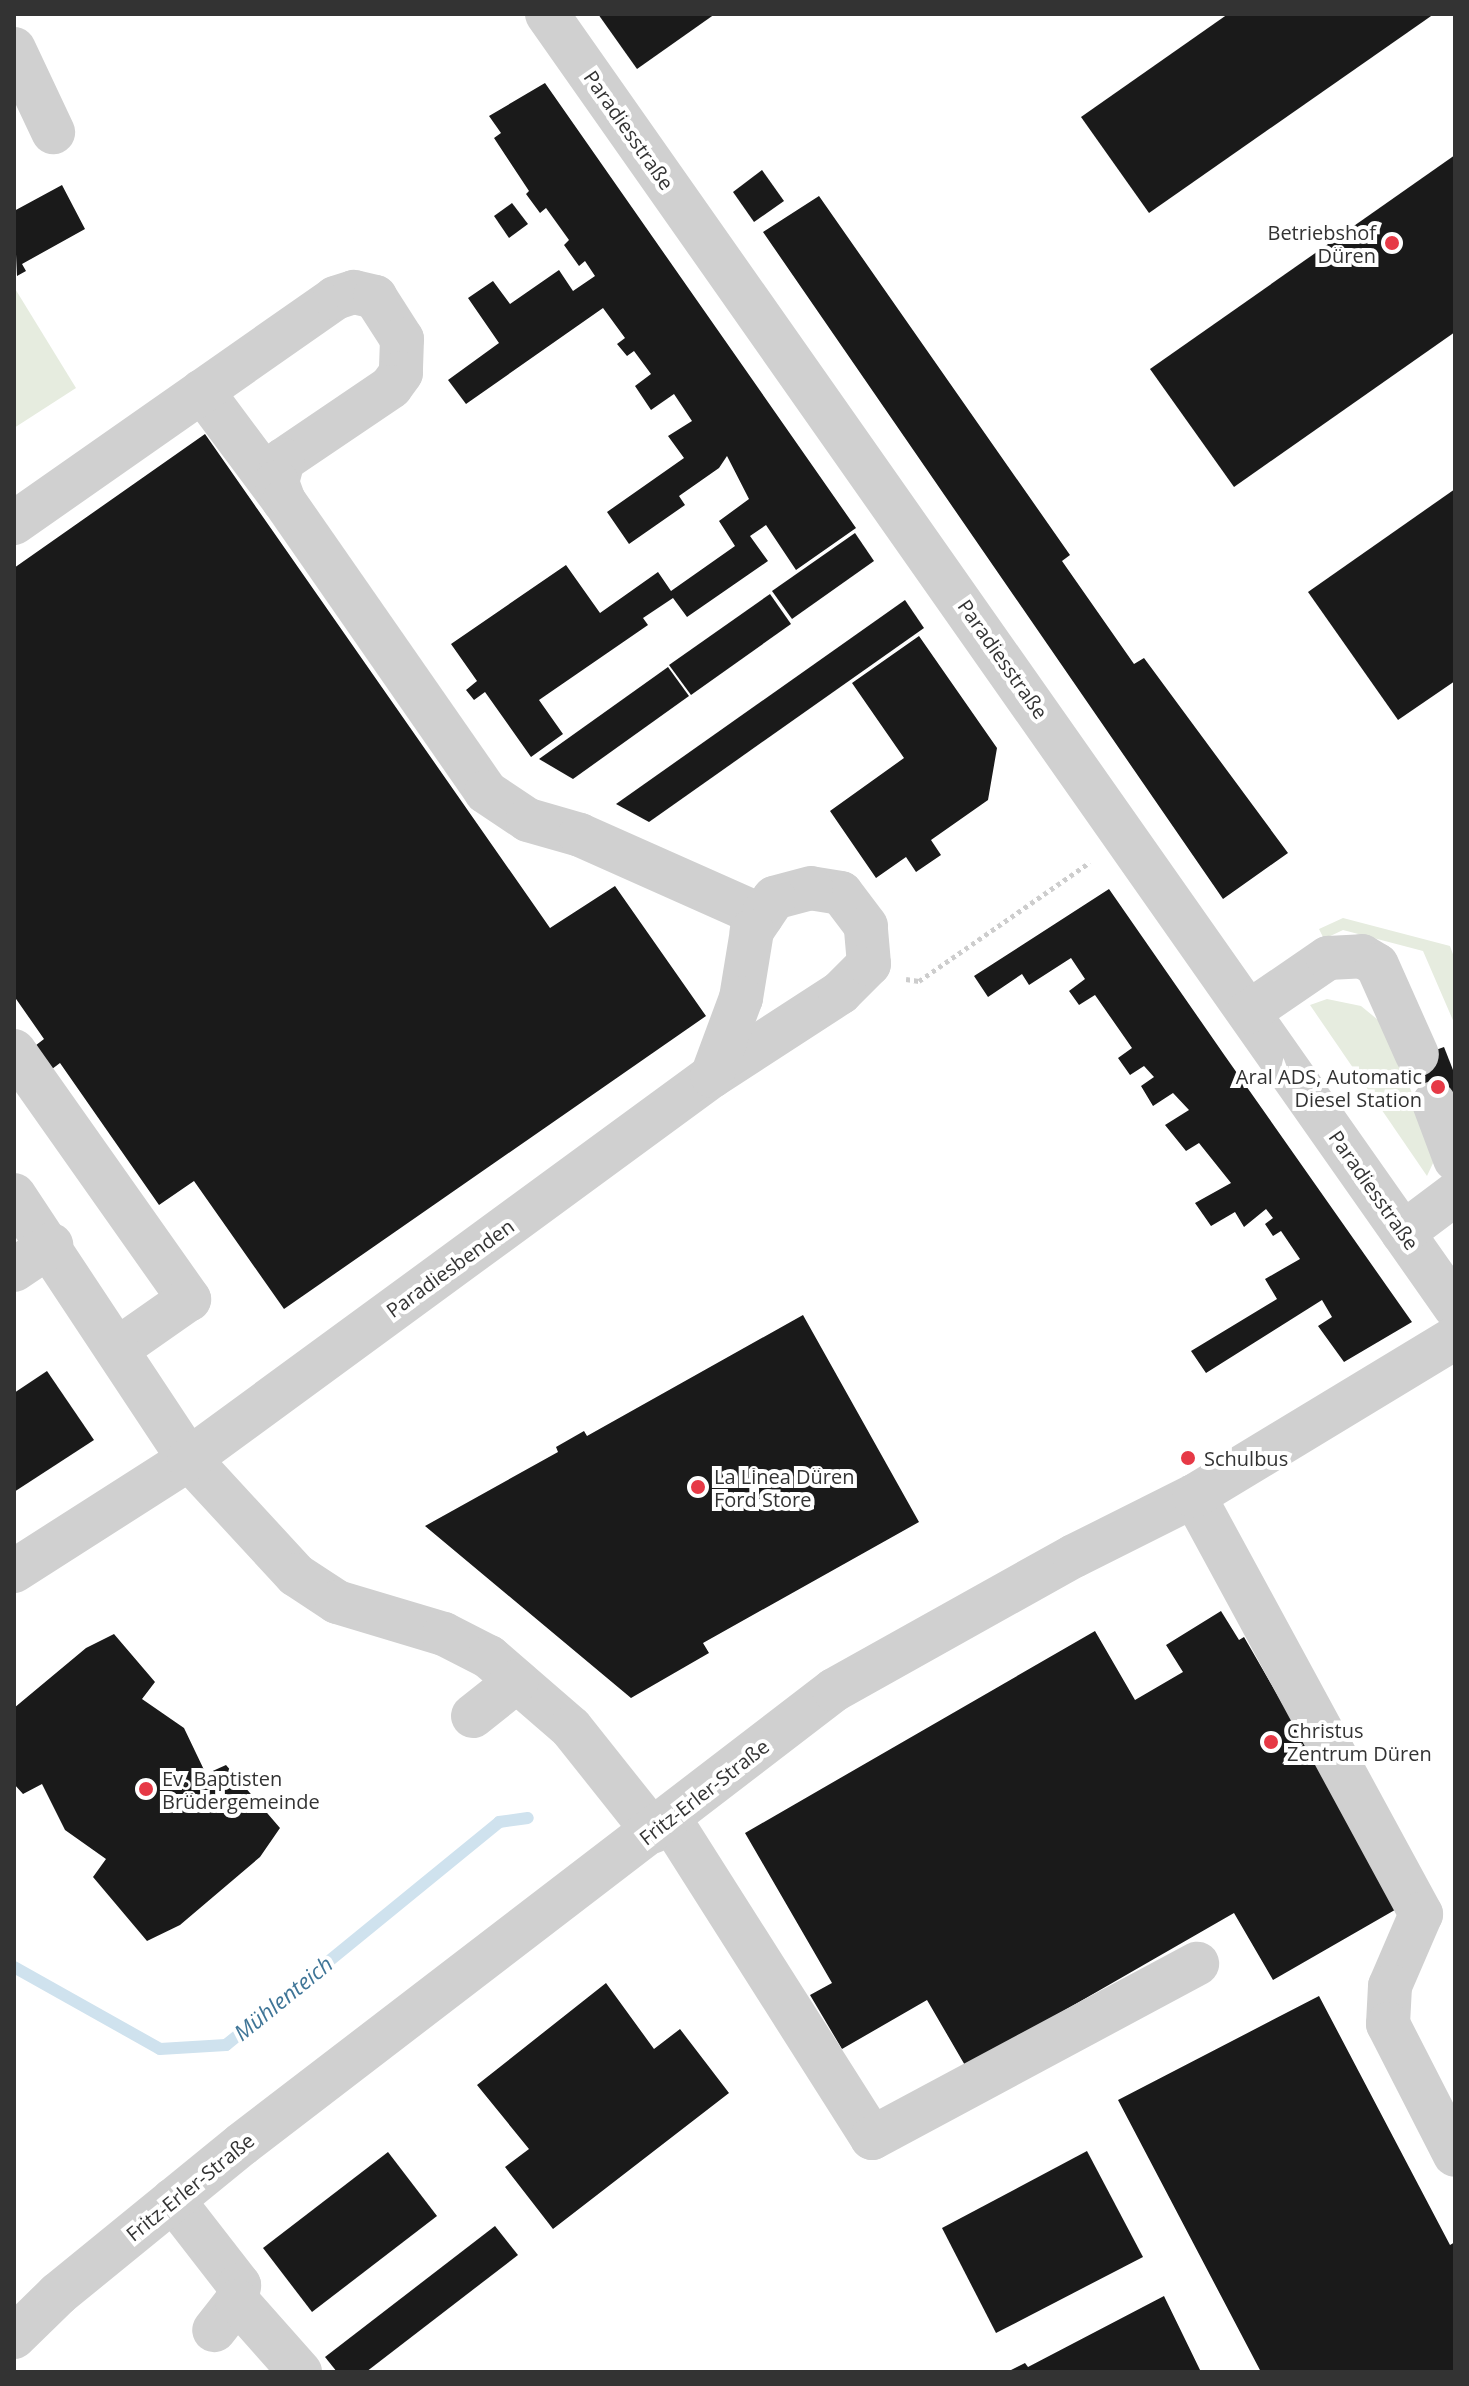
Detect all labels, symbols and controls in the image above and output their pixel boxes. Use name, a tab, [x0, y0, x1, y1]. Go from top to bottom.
street label: Paradiesstraße	[579, 66, 679, 194]
place label: Betriebshof Düren	[1267, 220, 1376, 267]
marker: Betriebshof Düren	[1383, 234, 1401, 252]
street label: Paradiesstraße	[953, 595, 1053, 723]
place label: Aral ADS, Automatic Diesel Station	[1236, 1064, 1422, 1111]
marker: Aral ADS, Automatic Diesel Station	[1429, 1078, 1447, 1096]
street label: Paradiesstraße	[1324, 1126, 1424, 1254]
street label: Paradiesbenden	[381, 1214, 519, 1322]
place label: Schulbus	[1204, 1446, 1288, 1470]
marker: Schulbus	[1179, 1449, 1197, 1467]
place label: La Linea Düren Ford Store	[714, 1464, 854, 1511]
marker: La Linea Düren Ford Store	[689, 1478, 707, 1496]
place label: Christus Zentrum Düren	[1287, 1718, 1432, 1765]
marker: Christus Zentrum Düren	[1262, 1733, 1280, 1751]
street label: Fritz-Erler-Straße	[634, 1734, 774, 1850]
place label: Ev. Baptisten Brüdergemeinde	[162, 1766, 320, 1813]
marker: Ev. Baptisten Brüdergemeinde	[137, 1780, 155, 1798]
water label: Mühlenteich	[228, 1950, 338, 2046]
street label: Fritz-Erler-Straße	[121, 2128, 259, 2246]

